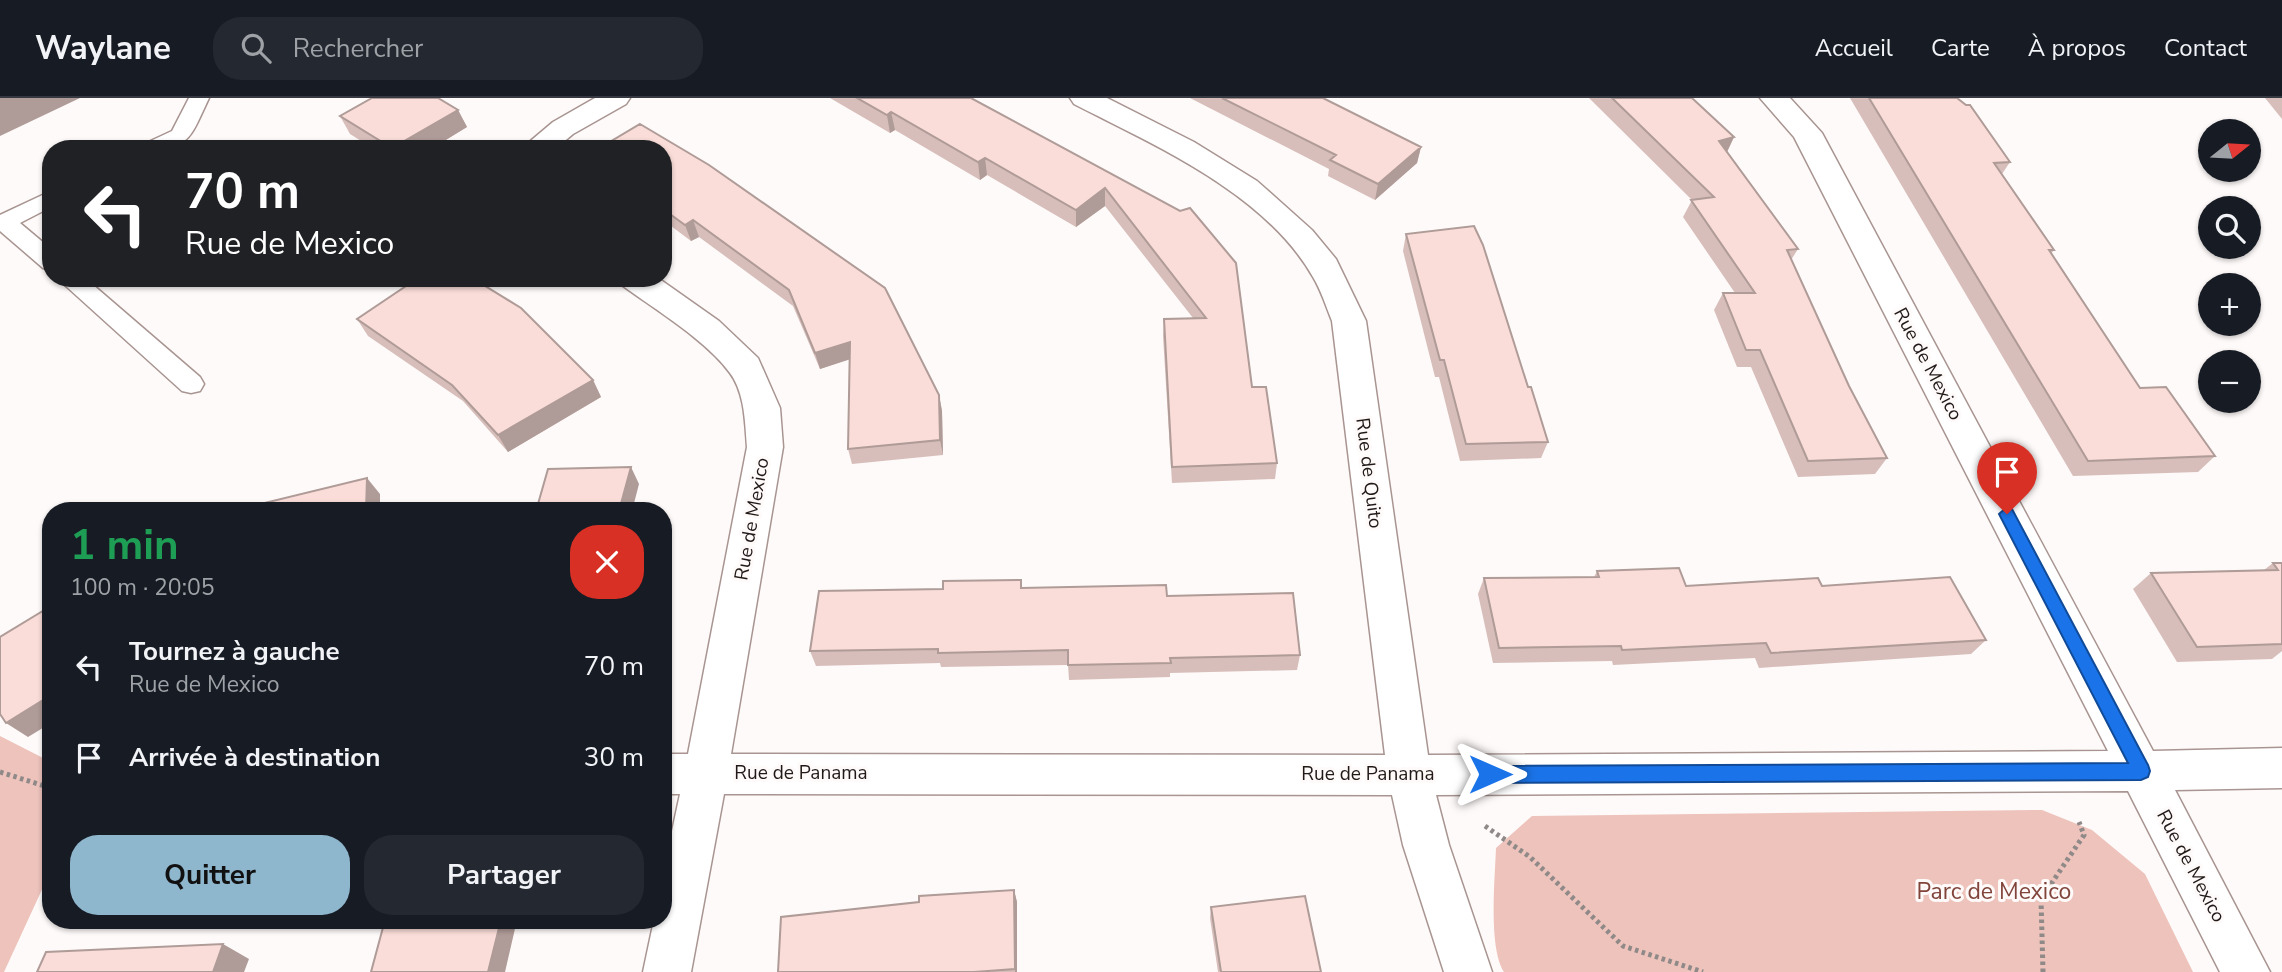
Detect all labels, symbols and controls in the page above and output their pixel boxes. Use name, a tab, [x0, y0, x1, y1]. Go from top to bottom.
search box	[213, 17, 703, 80]
text: Waylane	[35, 26, 171, 71]
icon: search	[237, 29, 275, 67]
text: Rechercher	[293, 31, 423, 66]
text: Accueil	[1815, 32, 1893, 64]
text: Carte	[1931, 32, 1990, 64]
text: À propos	[2028, 32, 2126, 64]
text: Contact	[2164, 32, 2247, 64]
north arrow	[2198, 119, 2261, 182]
map controls	[2198, 119, 2261, 413]
text: 70 m	[185, 158, 300, 225]
icon: left	[70, 168, 161, 259]
button: search	[2198, 196, 2261, 259]
text: Rue de Mexico	[185, 222, 394, 265]
button: +	[2198, 273, 2261, 336]
street label: Rue de Mexico	[1887, 303, 1969, 425]
button: −	[2198, 350, 2261, 413]
street label: Rue de Quito	[1349, 416, 1389, 530]
pin	[1977, 442, 2037, 514]
icon: arrive	[1988, 453, 2026, 491]
street label: Rue de Mexico	[728, 456, 776, 582]
text: 1 min	[70, 517, 179, 574]
button: close	[570, 525, 644, 599]
text: 100 m · 20:05	[70, 572, 215, 603]
text: Tournez à gauche	[129, 634, 340, 669]
icon: left	[70, 648, 108, 686]
text: 70 m	[584, 649, 644, 684]
text: Rue de Mexico	[129, 669, 279, 700]
position arrow	[1453, 737, 1527, 811]
icon: arrive	[70, 739, 108, 777]
text: Arrivée à destination	[129, 740, 380, 775]
text: 30 m	[584, 740, 644, 775]
street label: Rue de Panama	[734, 760, 868, 786]
street label: Rue de Panama	[1301, 761, 1435, 787]
street label: Rue de Mexico	[2150, 805, 2232, 927]
button: Quitter	[70, 835, 350, 915]
button: Partager	[364, 835, 644, 915]
park label: Parc de Mexico	[1917, 876, 2071, 907]

